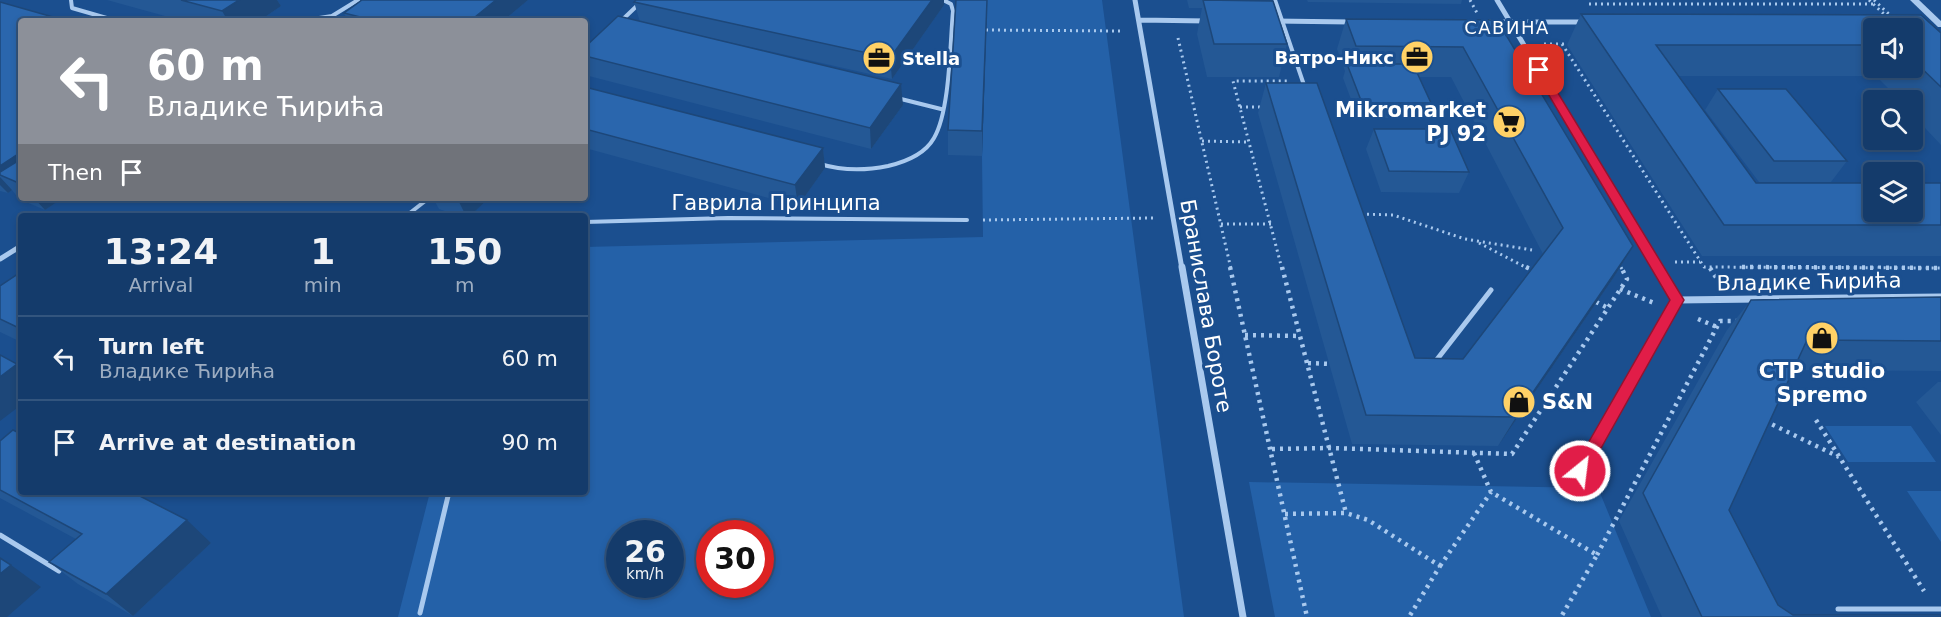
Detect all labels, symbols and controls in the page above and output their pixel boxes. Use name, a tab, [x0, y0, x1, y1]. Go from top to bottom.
district label: САВИНА	[1464, 17, 1550, 38]
map controls	[1863, 18, 1923, 222]
button: sound	[1863, 18, 1923, 78]
office icon: Ватро-Никс	[1399, 39, 1435, 75]
office icon: Stella	[861, 40, 897, 76]
text: 60 m	[147, 41, 264, 90]
icon: left	[48, 42, 126, 120]
pin	[1513, 44, 1564, 95]
place label: Ватро-Никс	[1274, 47, 1394, 68]
place label: Stella	[902, 48, 960, 69]
icon: arrive	[1522, 53, 1555, 86]
button: search	[1863, 90, 1923, 150]
text: Владике Ћирића	[147, 91, 385, 122]
place label: Mikromarket PJ 92	[1335, 98, 1486, 146]
supermarket icon: Mikromarket PJ 92	[1491, 104, 1527, 140]
icon: arrive	[115, 156, 148, 189]
text: Then	[48, 160, 103, 185]
button: layers	[1863, 162, 1923, 222]
street label: Гаврила Принципа	[671, 191, 881, 215]
street label: Бранислава Бороте	[1175, 197, 1237, 415]
text: 13:24	[104, 231, 218, 272]
text: 1	[310, 231, 335, 272]
text: 150	[427, 231, 502, 272]
street label: Владике Ћирића	[1716, 268, 1902, 296]
text: Arrival	[128, 273, 193, 297]
text: min	[304, 273, 342, 297]
text: m	[455, 273, 475, 297]
shop icon: CTP studio Spremo	[1804, 320, 1840, 356]
text: Turn left	[99, 334, 204, 359]
icon: left	[48, 342, 81, 375]
text: 60 m	[502, 346, 558, 371]
text: Владике Ћирића	[99, 359, 275, 383]
place label: CTP studio Spremo	[1759, 359, 1885, 407]
shop icon: S&N	[1501, 384, 1537, 420]
place label: S&N	[1542, 390, 1593, 414]
icon: arrive	[48, 426, 81, 459]
text: Arrive at destination	[99, 430, 356, 455]
text: 90 m	[502, 430, 558, 455]
position arrow	[1548, 439, 1612, 503]
speed limit sign: 30	[696, 520, 774, 598]
text: 26	[624, 534, 666, 569]
text: km/h	[626, 565, 664, 583]

